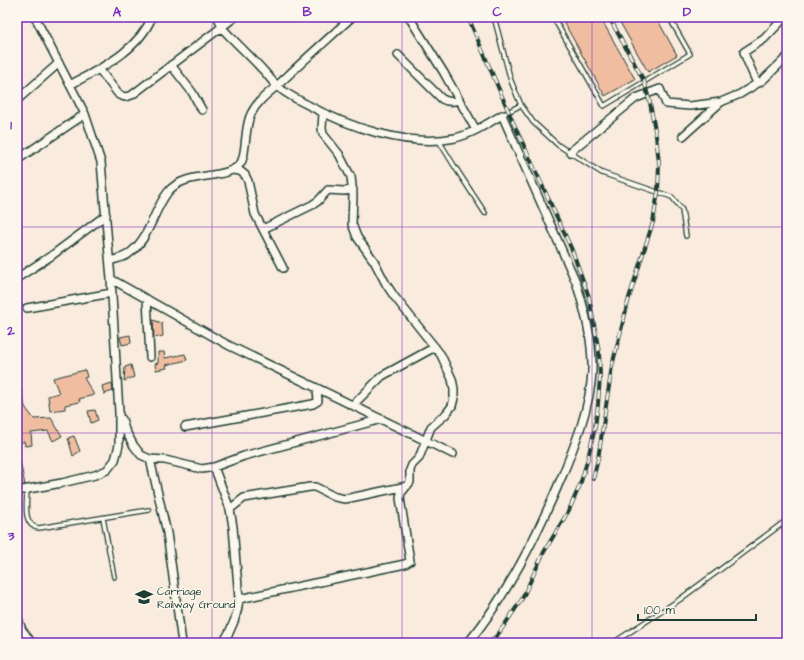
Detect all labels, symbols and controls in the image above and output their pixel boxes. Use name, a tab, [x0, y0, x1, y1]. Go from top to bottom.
text: A	[113, 3, 122, 21]
text: B	[302, 3, 312, 21]
text: C	[492, 3, 502, 21]
text: D	[683, 3, 692, 21]
text: 1	[10, 116, 12, 134]
text: 2	[6, 322, 15, 340]
text: 3	[7, 527, 15, 545]
place label: Carriage Railway Ground	[157, 584, 236, 613]
school or university icon: Carriage Railway Ground	[134, 587, 154, 607]
scale bar	[638, 596, 756, 622]
text: 100 m	[644, 602, 675, 619]

